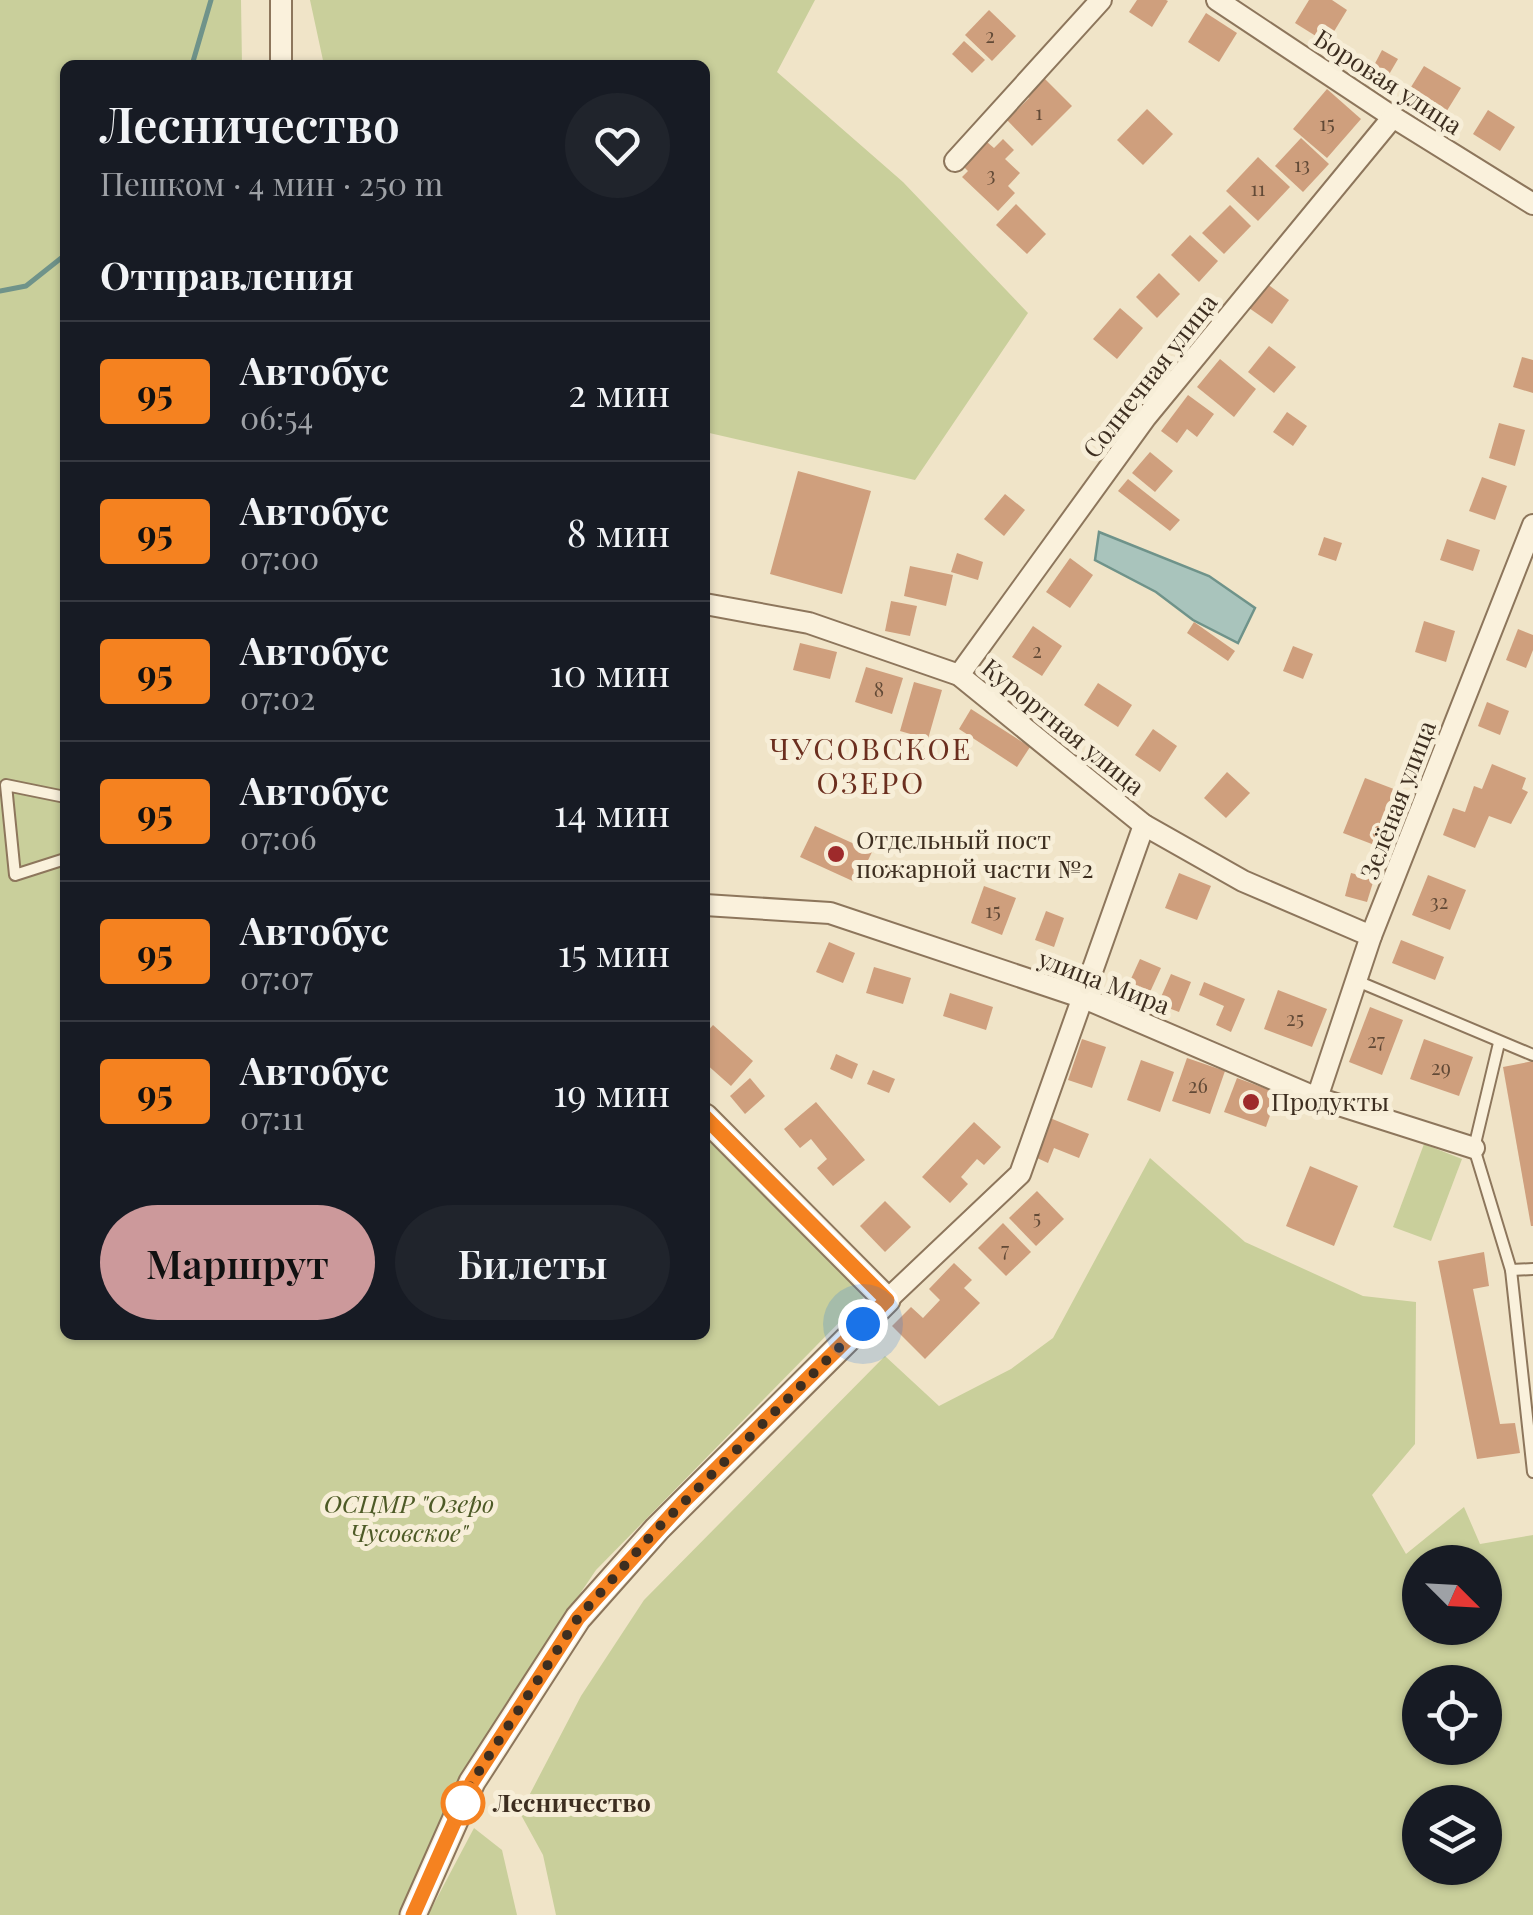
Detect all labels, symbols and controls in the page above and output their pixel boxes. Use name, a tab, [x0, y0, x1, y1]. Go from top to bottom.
house number: 2	[985, 21, 995, 48]
street label: Боровая улица	[1309, 21, 1470, 141]
text: Лесничество	[100, 91, 400, 155]
button: heart	[565, 93, 670, 198]
house number: 1	[1035, 98, 1043, 125]
house number: 15	[1319, 109, 1335, 136]
house number: 13	[1294, 150, 1310, 177]
house number: 3	[986, 160, 996, 187]
text: Пешком · 4 мин · 250 m	[100, 161, 443, 204]
house number: 11	[1251, 174, 1265, 201]
text: Отправления	[100, 249, 354, 300]
street label: Солнечная улица	[1074, 286, 1224, 464]
text: Автобус	[240, 344, 389, 395]
text: 2 мин	[568, 366, 670, 417]
text: 95	[137, 368, 173, 415]
text: 06:54	[240, 395, 313, 438]
text: Автобус	[240, 484, 389, 535]
text: 8 мин	[567, 506, 670, 557]
text: 95	[137, 508, 173, 555]
text: 07:00	[240, 535, 319, 578]
text: Автобус	[240, 624, 389, 675]
house number: 2	[1032, 636, 1042, 663]
text: 10 мин	[550, 646, 670, 697]
text: 95	[137, 648, 173, 695]
street label: Курортная улица	[976, 650, 1152, 802]
text: 07:02	[240, 675, 315, 718]
house number: 8	[874, 675, 884, 702]
street label: Зелёная улица	[1351, 715, 1442, 883]
district label: ЧУСОВСКОЕ ОЗЕРО	[769, 728, 973, 802]
text: Автобус	[240, 764, 389, 815]
text: 14 мин	[554, 786, 670, 837]
text: 95	[137, 788, 173, 835]
text: 07:06	[240, 815, 316, 858]
place label: Отдельный пост пожарной части №2	[856, 822, 1094, 884]
marker: Отдельный пост пожарной части №2	[825, 843, 847, 865]
house number: 32	[1430, 887, 1448, 914]
house number: 15	[985, 896, 1001, 923]
text: Автобус	[240, 904, 389, 955]
text: 15 мин	[558, 926, 670, 977]
text: 95	[137, 928, 173, 975]
street label: улица Мира	[1033, 940, 1175, 1021]
text: 07:07	[240, 955, 313, 998]
house number: 25	[1286, 1004, 1304, 1031]
house number: 27	[1367, 1026, 1385, 1053]
text: Автобус	[240, 1044, 389, 1095]
house number: 29	[1431, 1053, 1451, 1080]
text: 19 мин	[553, 1066, 670, 1117]
text: 95	[137, 1068, 173, 1115]
house number: 26	[1188, 1071, 1208, 1098]
place label: Продукты	[1271, 1084, 1389, 1117]
marker: Продукты	[1240, 1091, 1262, 1113]
text: 07:11	[240, 1095, 304, 1138]
house number: 5	[1033, 1203, 1041, 1230]
button: Маршрут	[100, 1205, 375, 1320]
button: Билеты	[395, 1205, 670, 1320]
house number: 7	[1001, 1235, 1009, 1262]
your location	[838, 1299, 888, 1349]
park label: ОСЦМР "Озеро Чусовское"	[324, 1486, 494, 1548]
north arrow	[1402, 1545, 1502, 1645]
map controls	[1402, 1545, 1502, 1885]
button: locate	[1402, 1665, 1502, 1765]
marker: Лесничество	[442, 1782, 484, 1824]
place label: Лесничество	[492, 1785, 651, 1818]
button: layers	[1402, 1785, 1502, 1885]

